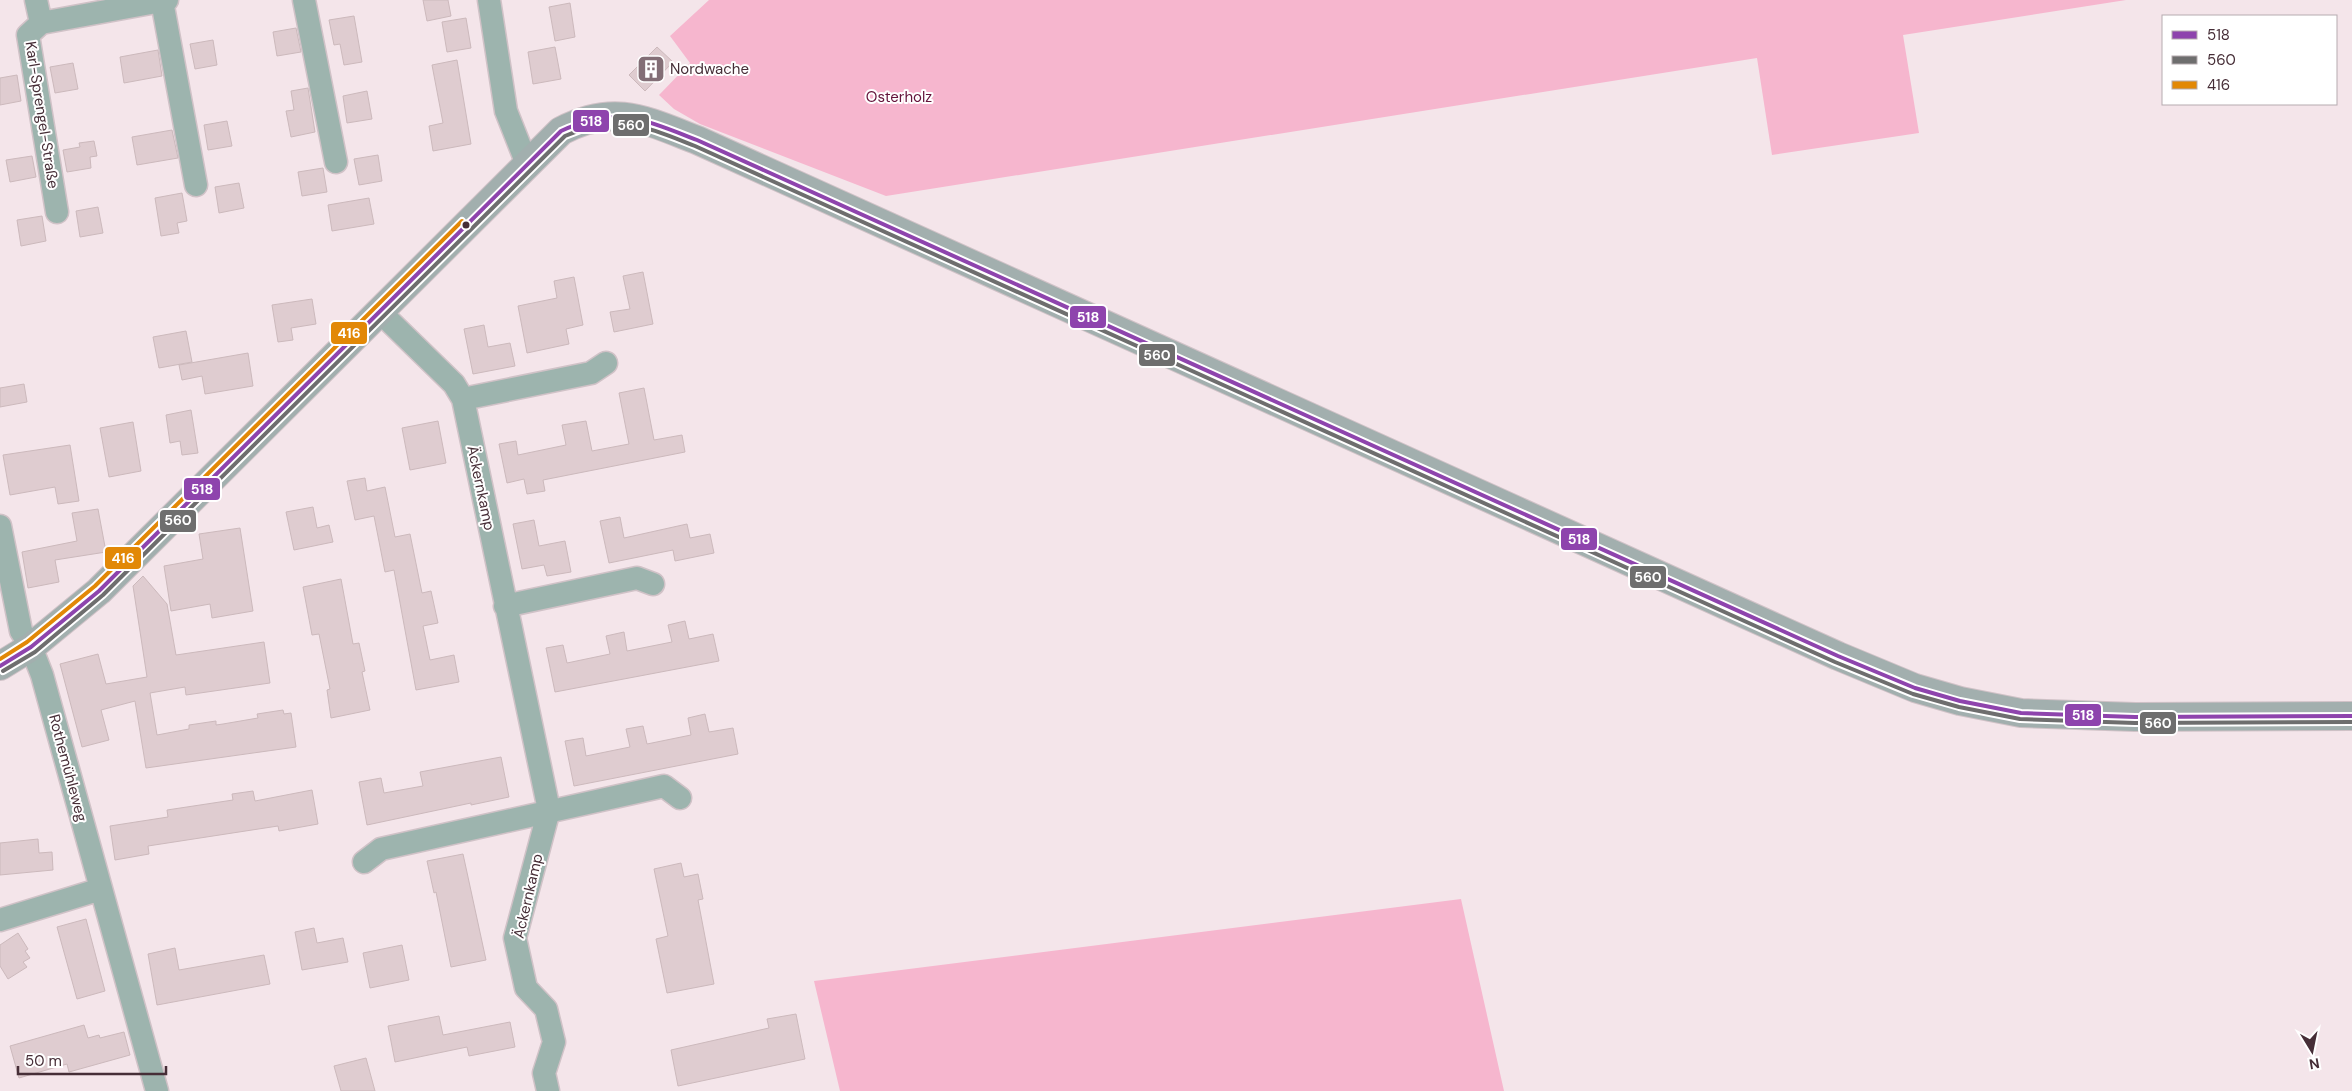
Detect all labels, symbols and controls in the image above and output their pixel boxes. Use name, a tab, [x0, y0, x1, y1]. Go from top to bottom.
legend	[2162, 15, 2337, 105]
text: 518	[2207, 25, 2230, 45]
street label: Karl-Sprengel-Straße	[20, 40, 64, 190]
text: 560	[2207, 50, 2236, 70]
building icon: Nordwache	[636, 54, 666, 84]
place label: Nordwache	[670, 59, 749, 79]
text: 416	[2207, 75, 2230, 95]
park label: Osterholz	[866, 87, 932, 107]
line badge: 518	[572, 109, 610, 133]
text: 518	[580, 112, 602, 130]
line badge: 560	[612, 113, 650, 137]
text: 560	[617, 116, 645, 134]
unlabelled marker	[461, 220, 471, 230]
line badge: 518	[1069, 305, 1107, 329]
text: 518	[1077, 308, 1099, 326]
line badge: 416	[330, 321, 368, 345]
text: 416	[337, 324, 361, 342]
line badge: 560	[1138, 343, 1176, 367]
text: 560	[1143, 346, 1171, 364]
street label: Äckernkamp	[462, 444, 500, 532]
line badge: 518	[183, 477, 221, 501]
text: 518	[191, 480, 213, 498]
line badge: 560	[159, 509, 197, 533]
text: 560	[164, 511, 192, 529]
line badge: 518	[1560, 527, 1598, 551]
text: 518	[1568, 530, 1590, 548]
line badge: 416	[104, 546, 142, 570]
text: 416	[111, 549, 135, 567]
line badge: 560	[1629, 565, 1667, 589]
text: 560	[1634, 568, 1662, 586]
line badge: 518	[2064, 703, 2102, 727]
text: 518	[2072, 706, 2094, 724]
line badge: 560	[2139, 711, 2177, 735]
street label: Rothemühleweg	[44, 712, 92, 824]
text: 560	[2144, 714, 2172, 732]
street label: Äckernkamp	[509, 852, 547, 940]
north arrow	[2287, 1026, 2337, 1076]
scale bar	[18, 1044, 165, 1076]
text: 50 m	[25, 1051, 62, 1071]
text: N	[2308, 1054, 2321, 1074]

